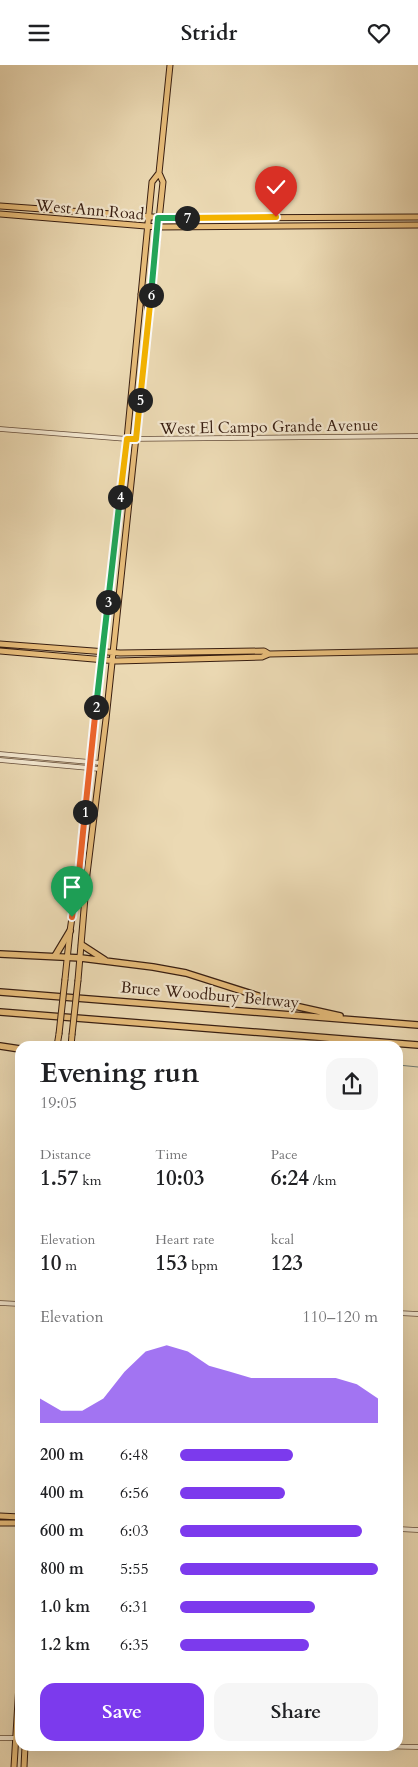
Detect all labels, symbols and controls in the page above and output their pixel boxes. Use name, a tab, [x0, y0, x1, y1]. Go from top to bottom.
text: Stridr	[181, 18, 237, 48]
icon: menu	[25, 19, 53, 47]
icon: heart	[365, 19, 393, 47]
pin	[255, 166, 297, 217]
icon: check	[262, 173, 290, 201]
street label: West Ann Road	[34, 194, 145, 226]
pin: 7	[174, 205, 200, 231]
text: 7	[184, 209, 191, 228]
pin: 6	[138, 283, 164, 307]
text: 6	[148, 286, 155, 305]
pin: 5	[128, 387, 152, 413]
text: 5	[137, 391, 144, 410]
street label: West El Campo Grande Avenue	[159, 414, 378, 440]
pin: 4	[108, 485, 132, 509]
text: 4	[117, 488, 124, 507]
pin: 3	[96, 589, 120, 615]
text: 3	[105, 593, 112, 612]
pin: 2	[84, 695, 108, 719]
text: 2	[93, 698, 100, 717]
pin: 1	[72, 799, 98, 825]
text: 1	[82, 803, 89, 822]
pin	[51, 866, 93, 917]
icon: arrive	[58, 873, 86, 901]
street label: Bruce Woodbury Beltway	[120, 976, 301, 1014]
text: Evening run	[40, 1054, 199, 1092]
button: share	[326, 1058, 378, 1110]
text: 19:05	[40, 1092, 77, 1114]
text: Distance	[40, 1145, 91, 1164]
text: Time	[155, 1145, 188, 1164]
text: Pace	[271, 1145, 298, 1164]
text: 1.57	[40, 1164, 78, 1193]
text: 10:03	[155, 1164, 204, 1193]
text: 6:24	[271, 1164, 309, 1193]
text: km	[78, 1171, 101, 1190]
text: /km	[309, 1171, 337, 1190]
text: Elevation	[40, 1230, 96, 1249]
text: Heart rate	[155, 1230, 215, 1249]
text: kcal	[271, 1230, 294, 1249]
text: 10	[40, 1249, 62, 1278]
text: 153	[155, 1249, 188, 1278]
text: 123	[271, 1249, 303, 1278]
text: m	[62, 1256, 77, 1275]
text: bpm	[188, 1256, 218, 1275]
text: Elevation	[40, 1306, 104, 1328]
text: 110–120 m	[302, 1306, 378, 1328]
text: 200 m	[40, 1444, 84, 1466]
text: 6:48	[120, 1444, 149, 1466]
text: 400 m	[40, 1482, 84, 1504]
text: 6:56	[120, 1482, 149, 1504]
text: 600 m	[40, 1520, 84, 1542]
text: 6:03	[120, 1520, 149, 1542]
text: 800 m	[40, 1558, 84, 1580]
text: 5:55	[120, 1558, 149, 1580]
text: 1.0 km	[40, 1596, 90, 1618]
text: 6:31	[120, 1596, 149, 1618]
text: 1.2 km	[40, 1634, 90, 1656]
text: 6:35	[120, 1634, 149, 1656]
button: Save	[40, 1683, 204, 1741]
button: Share	[214, 1683, 378, 1741]

